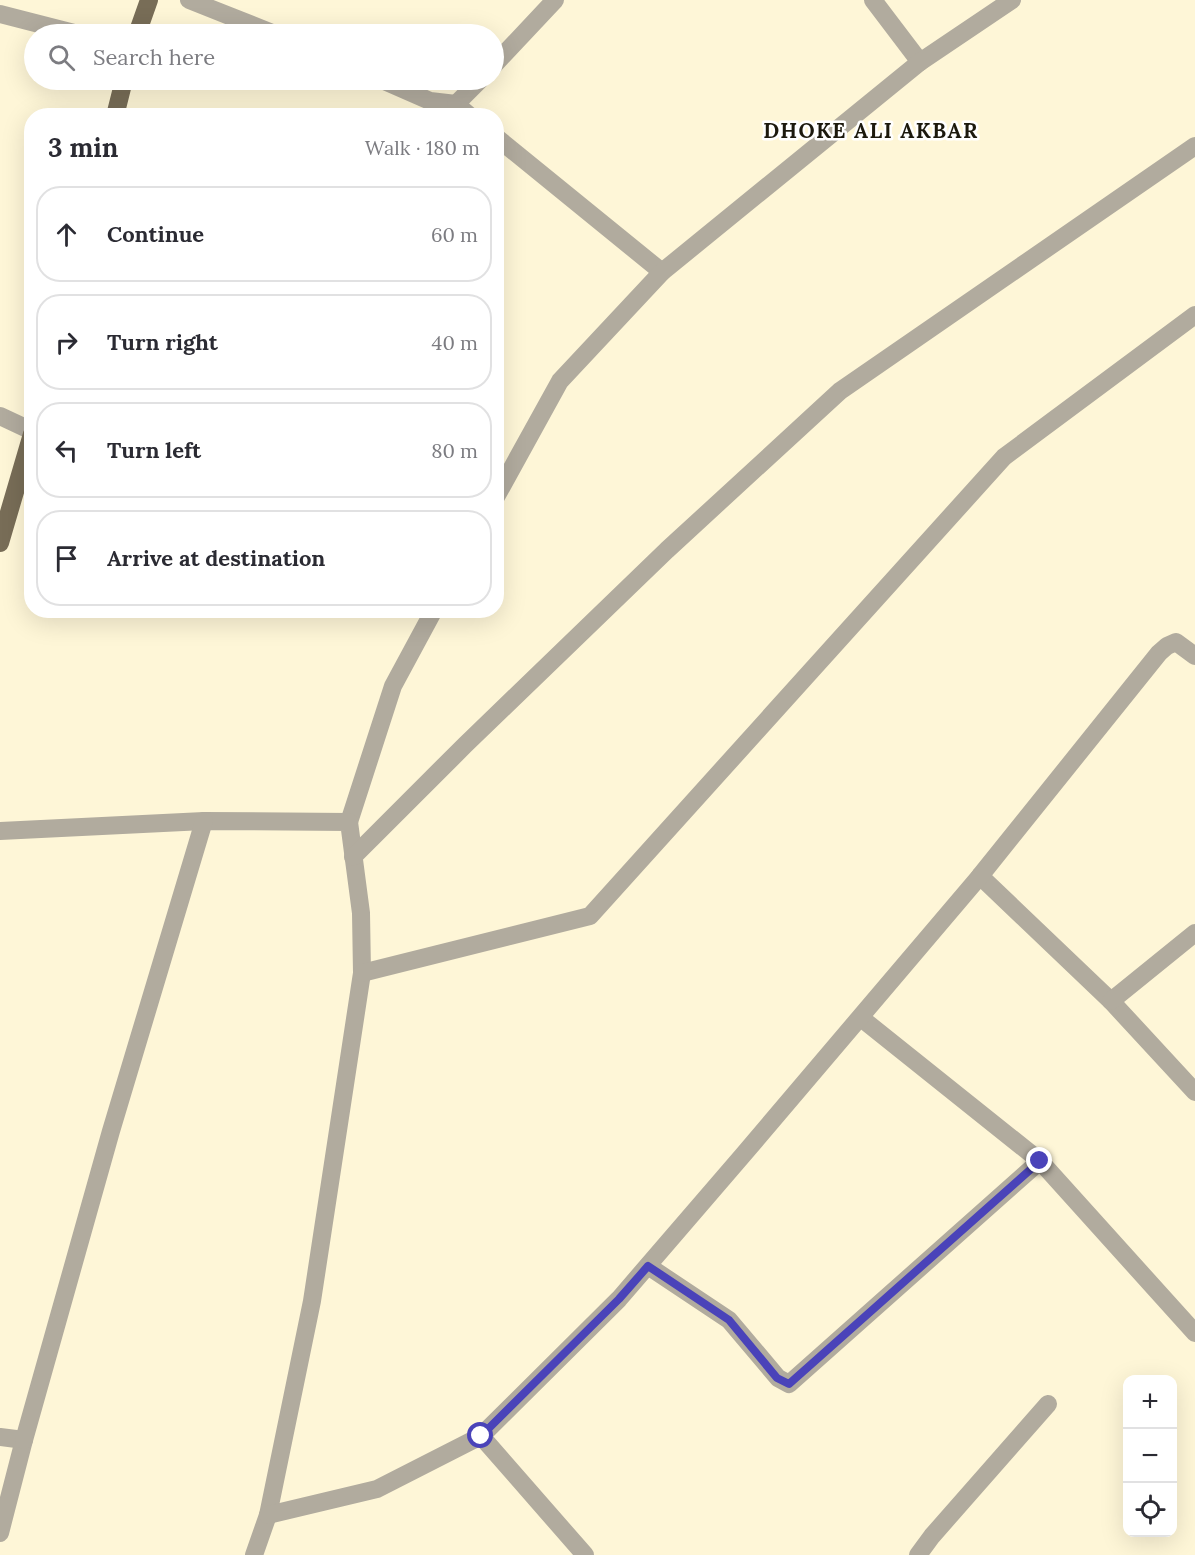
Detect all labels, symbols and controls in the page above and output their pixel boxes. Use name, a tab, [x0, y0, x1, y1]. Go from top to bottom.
search box	[24, 24, 504, 90]
icon: search	[45, 41, 78, 74]
text: Search here	[93, 43, 215, 71]
district label: DHOKE ALI AKBAR	[763, 117, 979, 144]
text: 3 min	[48, 131, 118, 164]
text: Walk · 180 m	[365, 135, 480, 160]
icon: ahead	[50, 218, 83, 251]
text: Continue	[107, 220, 204, 248]
text: 60 m	[431, 222, 478, 247]
icon: right	[50, 326, 83, 359]
text: Turn right	[107, 328, 218, 356]
text: 40 m	[432, 330, 478, 355]
icon: left	[50, 434, 83, 467]
text: Turn left	[107, 436, 201, 464]
text: 80 m	[431, 438, 478, 463]
icon: arrive	[50, 542, 83, 575]
text: Arrive at destination	[107, 544, 325, 572]
route end	[1026, 1147, 1052, 1173]
map controls	[1123, 1375, 1177, 1537]
button: +	[1123, 1375, 1177, 1429]
route start	[467, 1422, 493, 1448]
button: −	[1123, 1429, 1177, 1483]
button: locate	[1123, 1483, 1177, 1537]

